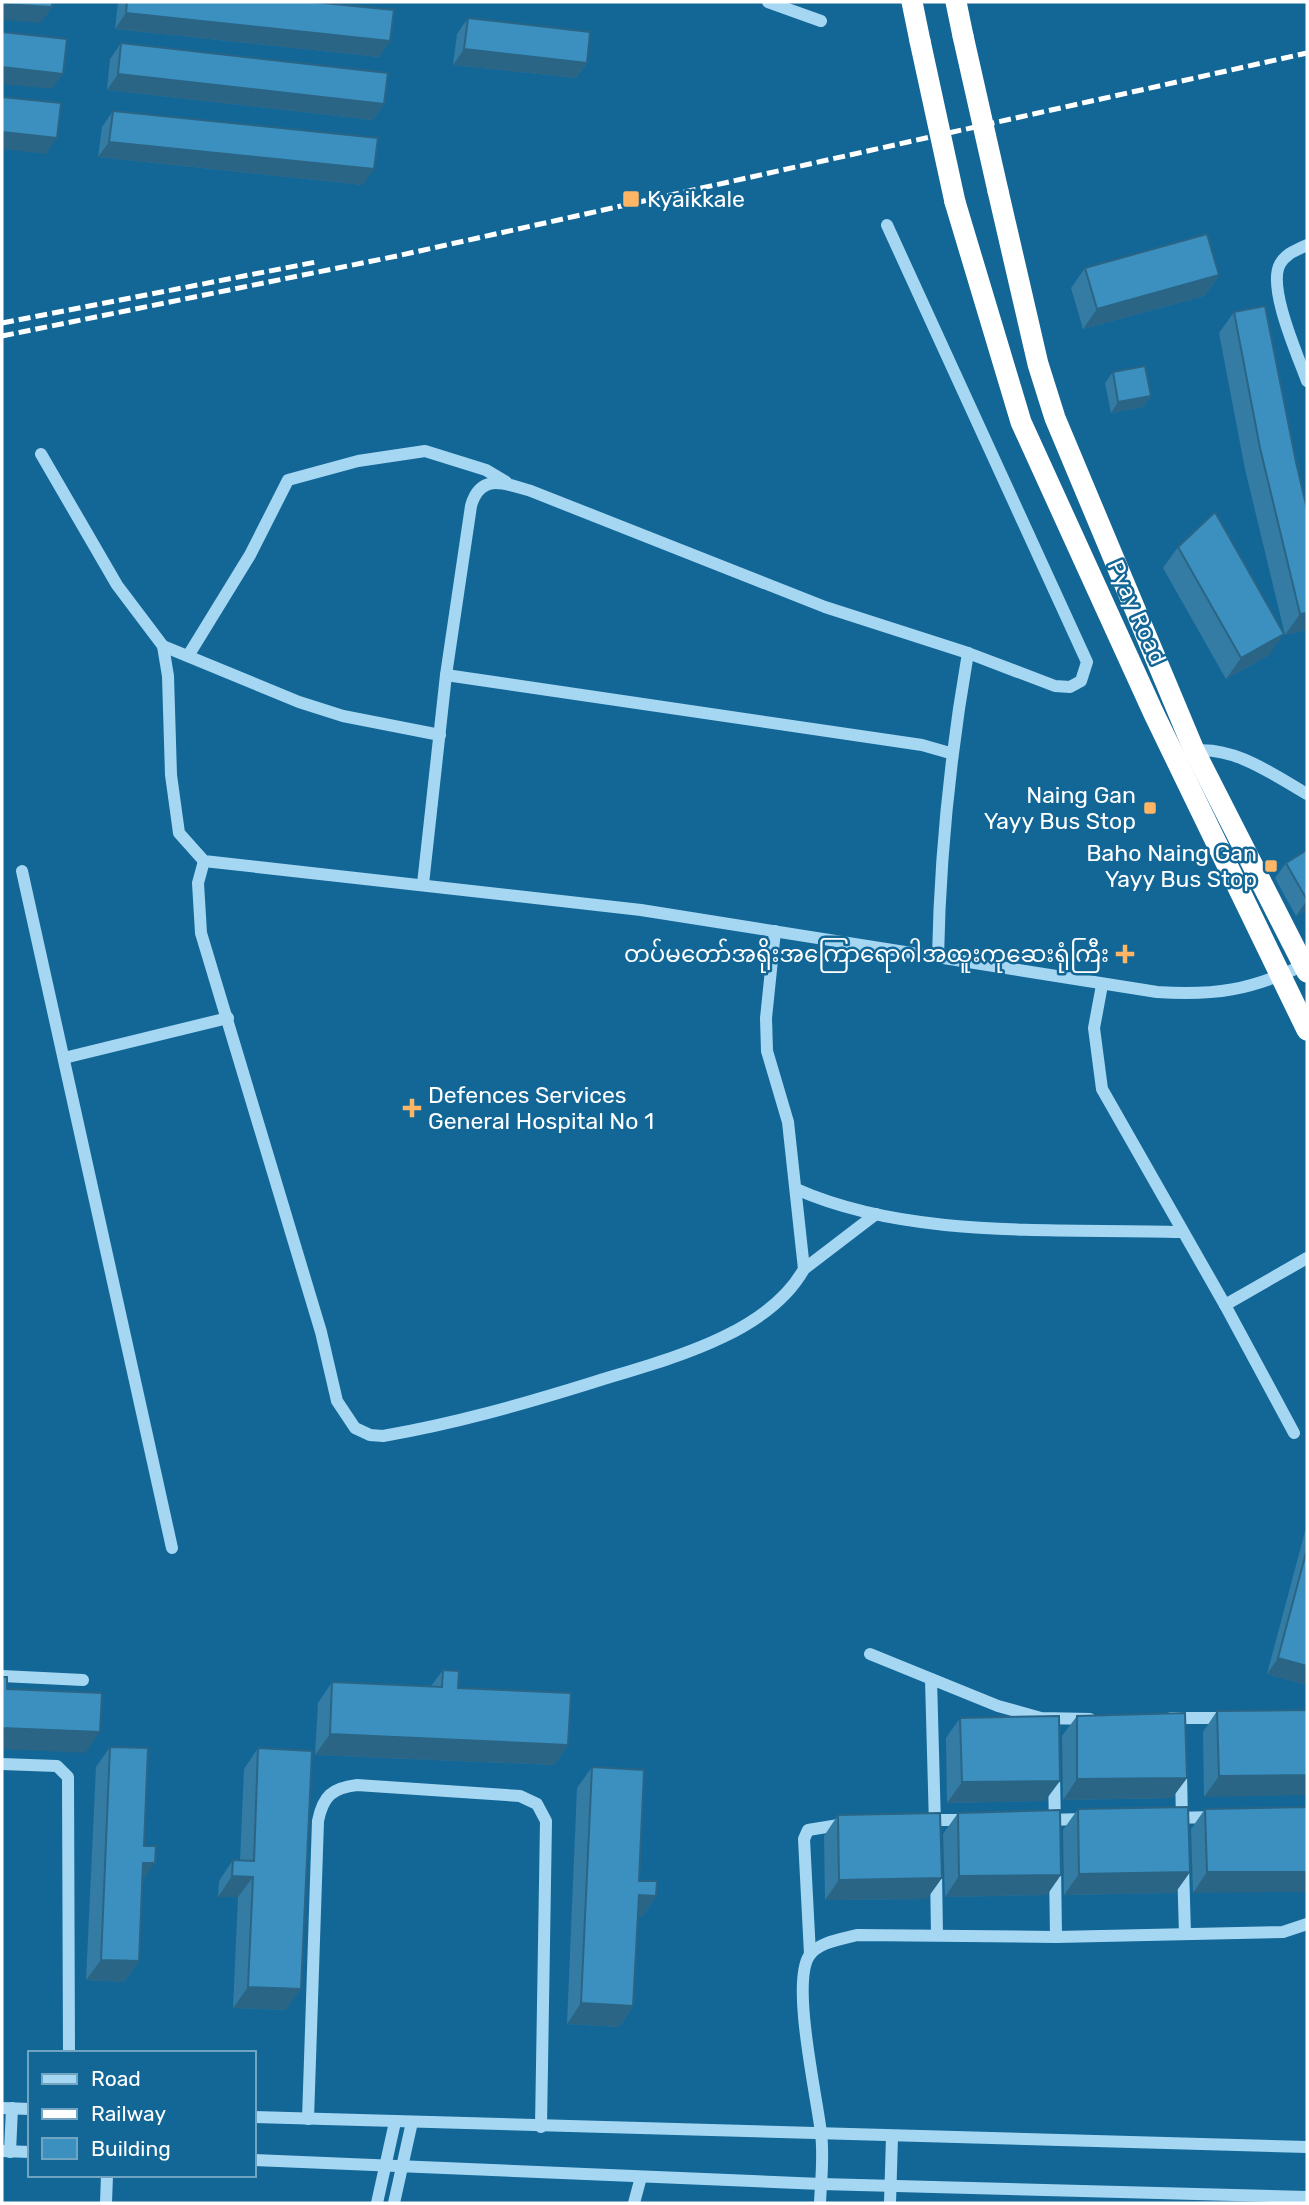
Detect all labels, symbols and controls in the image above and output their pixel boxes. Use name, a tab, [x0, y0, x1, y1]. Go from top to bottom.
place label: Kyaikkale	[647, 185, 745, 213]
marker: Kyaikkale	[621, 189, 641, 209]
street label: Pyay Road	[1101, 555, 1173, 669]
place label: Naing Gan Yayy Bus Stop	[984, 781, 1136, 835]
marker: Naing Gan Yayy Bus Stop	[1142, 800, 1158, 816]
place label: Baho Naing Gan Yayy Bus Stop	[1086, 839, 1257, 893]
marker: Baho Naing Gan Yayy Bus Stop	[1263, 858, 1279, 874]
place label: တပ်မတော်အရိုးအကြောရောဂါအထူးကုဆေးရုံကြီး	[624, 938, 1109, 973]
marker: တပ်မတော်အရိုးအကြောရောဂါအထူးကုဆေးရုံကြီး	[1115, 944, 1135, 964]
place label: Defences Services General Hospital No 1	[428, 1081, 654, 1135]
marker: Defences Services General Hospital No 1	[402, 1098, 422, 1118]
legend	[28, 2051, 256, 2177]
text: Road	[91, 2066, 141, 2091]
text: Railway	[91, 2101, 166, 2126]
text: Building	[91, 2136, 171, 2161]

